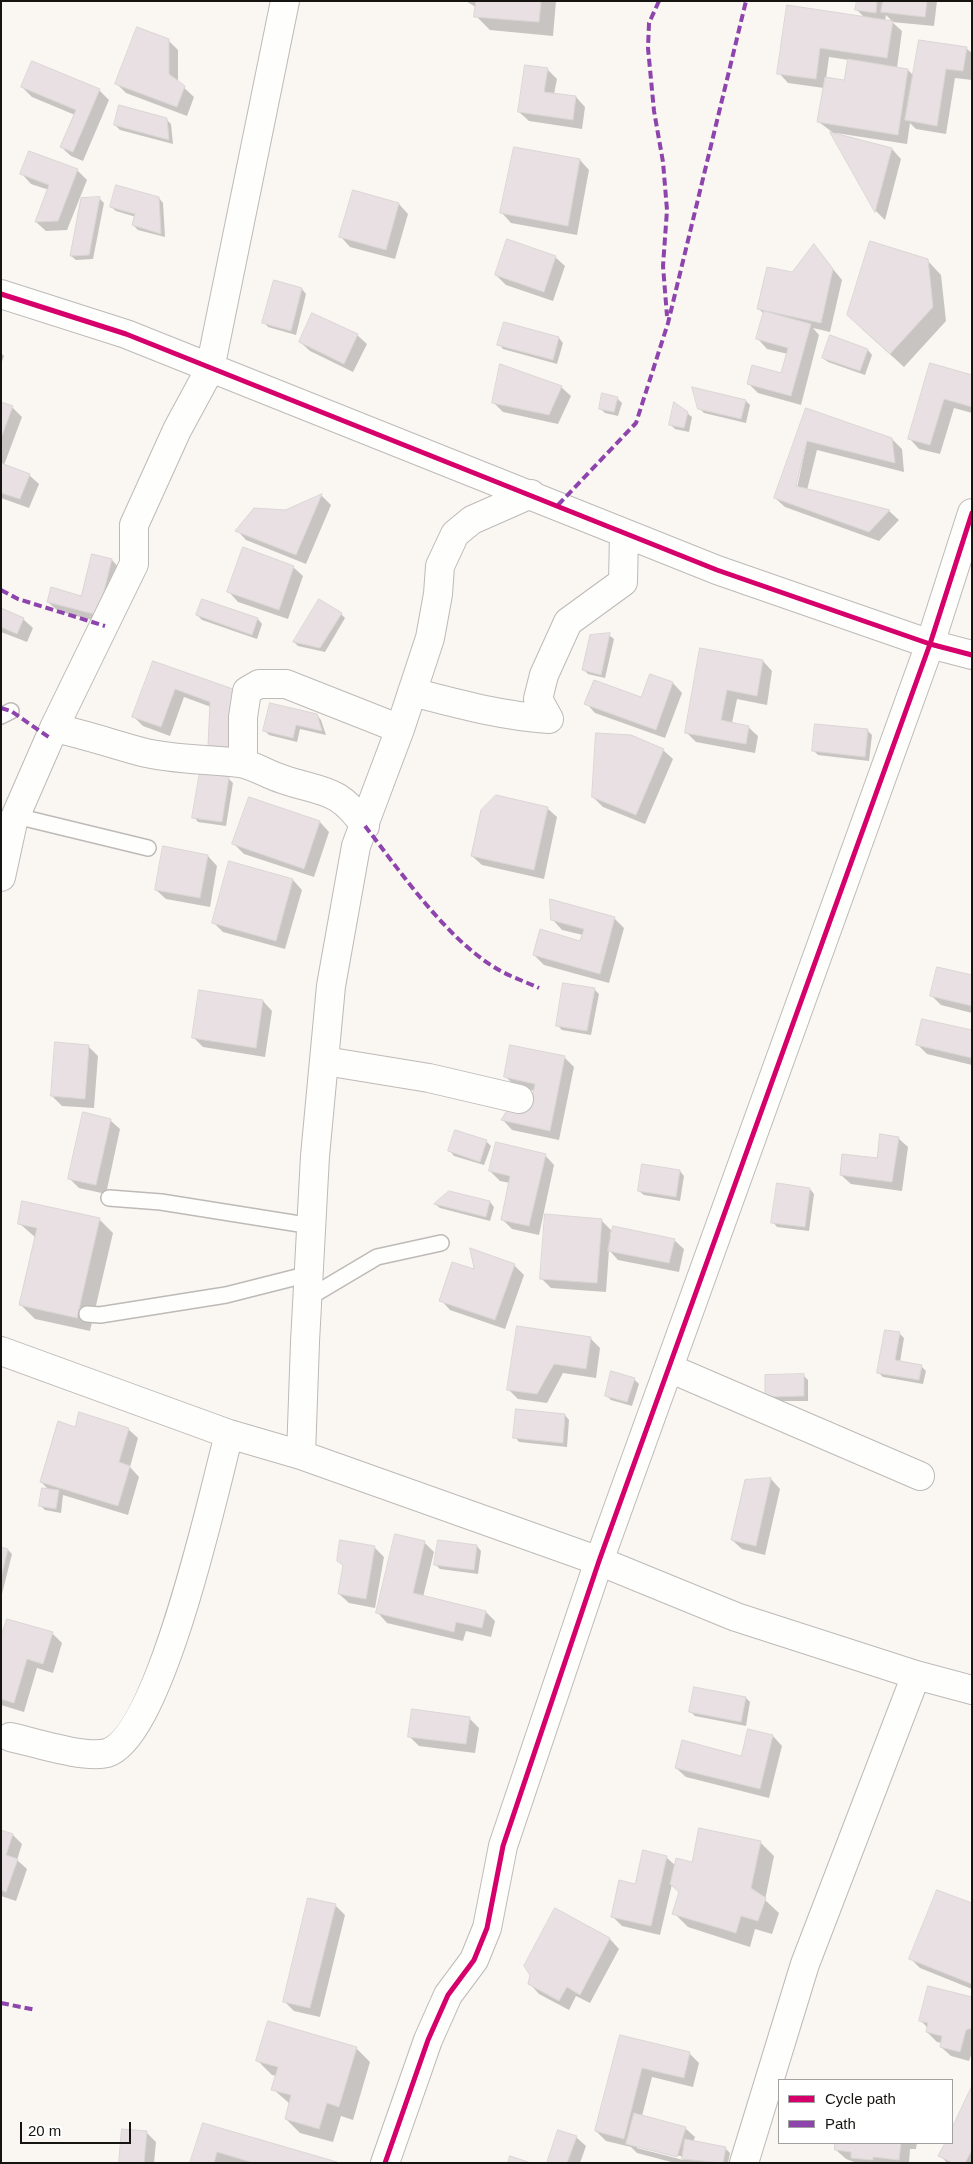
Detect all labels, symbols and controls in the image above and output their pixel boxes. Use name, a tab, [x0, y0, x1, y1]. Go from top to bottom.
legend	[778, 2079, 953, 2144]
text: Cycle path	[825, 2090, 896, 2107]
scale bar	[22, 2112, 134, 2144]
text: Path	[825, 2115, 856, 2132]
text: 20 m	[28, 2122, 61, 2139]

